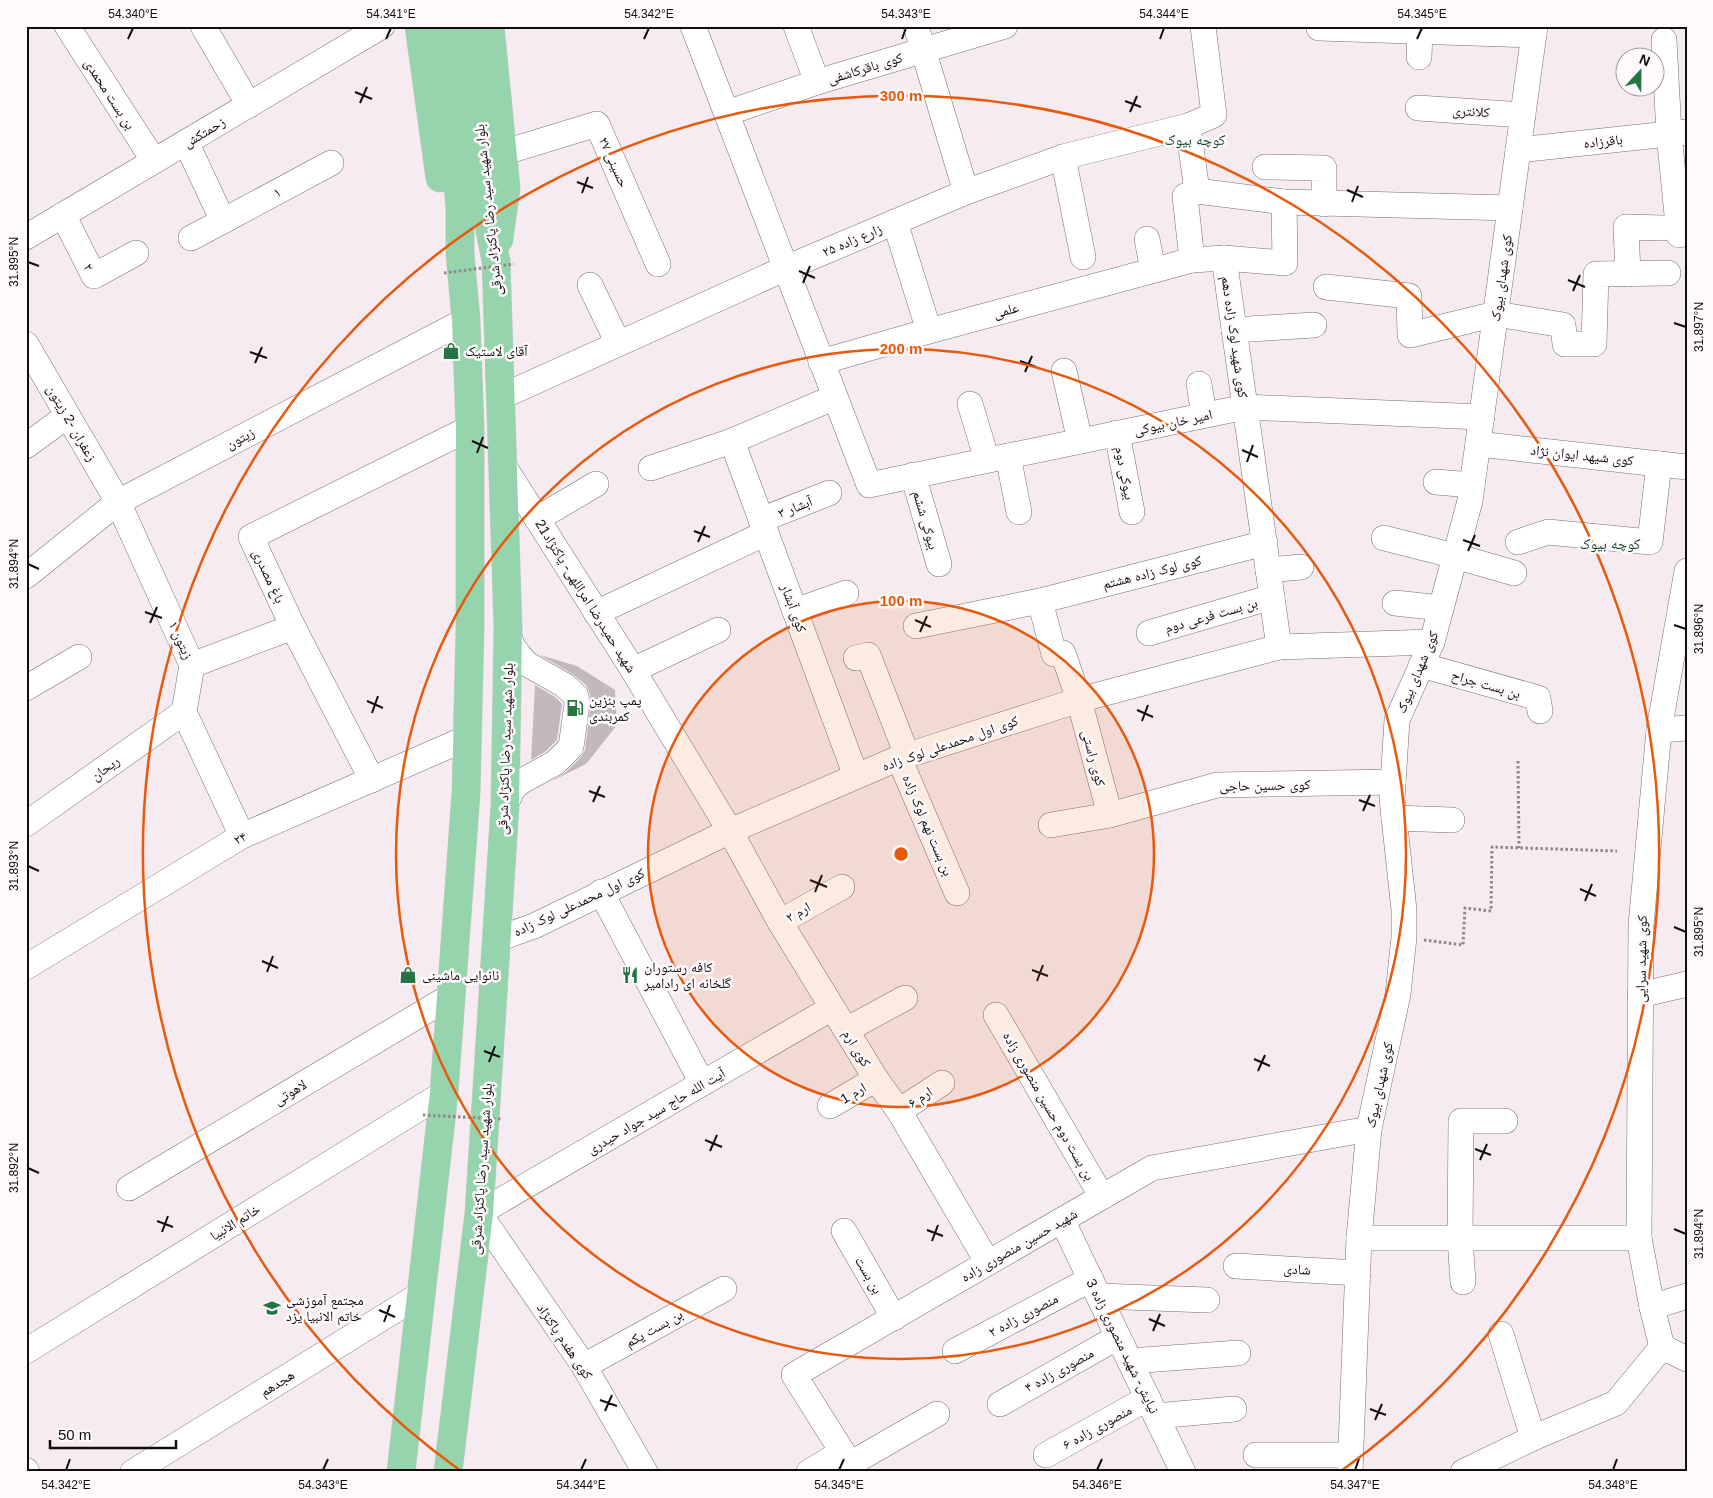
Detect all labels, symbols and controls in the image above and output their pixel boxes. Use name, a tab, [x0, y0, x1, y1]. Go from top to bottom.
text: 54.340°E	[108, 7, 158, 21]
text: 54.341°E	[366, 7, 416, 21]
text: 54.342°E	[624, 7, 674, 21]
text: 54.343°E	[881, 7, 931, 21]
text: 54.344°E	[1139, 7, 1189, 21]
text: 54.345°E	[1397, 7, 1447, 21]
north arrow	[1616, 48, 1666, 98]
street label: کوی باقرکاشفی	[826, 49, 905, 88]
text: N	[1637, 51, 1653, 69]
street label: بن بست محمدی	[80, 56, 139, 133]
text: 300 m	[880, 87, 922, 104]
street label: کلانتری	[1452, 102, 1490, 121]
street label: زحمتکش	[180, 113, 228, 152]
street label: بلوار شهید سید رضا پاکنژاد شرقی	[471, 123, 506, 297]
district label: کوچه بیوک	[1164, 131, 1226, 149]
street label: باقرزاده	[1583, 131, 1624, 152]
street label: حسینی ۲۷	[595, 134, 632, 190]
street label: ۱	[270, 183, 284, 201]
street label: زارع زاده ۲۵	[820, 220, 885, 262]
street label: کوی شهدای بیوک	[1487, 233, 1516, 323]
text: 31.895°N	[7, 237, 21, 287]
street label: ۲	[80, 261, 98, 273]
street label: کوی شهید لوک زاده دهم	[1217, 275, 1252, 399]
street label: علمی	[991, 299, 1021, 322]
text: 31.897°N	[1692, 302, 1706, 352]
text: 200 m	[880, 340, 922, 357]
shop icon: آقای لاستیک	[441, 341, 461, 361]
place label: آقای لاستیک	[465, 343, 528, 360]
street label: زعفران -2 زیتون	[43, 382, 100, 464]
street label: امیر خان بیوکی	[1132, 406, 1214, 439]
street label: زیتون	[223, 424, 257, 453]
street label: کوی شیهد ایوان نژاد	[1529, 442, 1635, 469]
street label: بیوکی دوم	[1110, 445, 1138, 502]
street label: بیوکی ششم	[908, 489, 942, 552]
street label: آبشار ۳	[775, 493, 815, 522]
street label: شهید حمیدرضا امراللهی- پاکنژاد21	[531, 516, 640, 676]
district label: کوچه بیوک	[1579, 535, 1641, 553]
text: 31.894°N	[7, 539, 21, 589]
street label: باغ مصدری	[248, 546, 289, 607]
street label: کوی لوک زاده هشتم	[1101, 552, 1204, 594]
street label: کوی آبشار	[777, 581, 810, 635]
text: 100 m	[880, 592, 922, 609]
street label: بن بست فرعی دوم	[1163, 594, 1260, 638]
text: 31.896°N	[1692, 604, 1706, 654]
street label: زیتون ۱	[165, 618, 196, 662]
street label: کوی شهدای بیوک	[1393, 628, 1442, 716]
street label: بلوار شهید سید رضا پاکنژاد شرقی	[494, 662, 517, 835]
street label: بن بست جراح	[1449, 666, 1523, 703]
place label: پمپ بنزین کمربندی	[589, 692, 642, 725]
fuel station icon: پمپ بنزین کمربندی	[565, 698, 585, 718]
street label: کوی اول محمدعلی لوک زاده	[880, 712, 1021, 775]
street label: کوی راستی	[1078, 728, 1109, 788]
street label: ریحان	[88, 752, 123, 784]
street label: بن بست نهم لوک زاده	[898, 772, 957, 879]
street label: کوی حسین حاجی	[1219, 776, 1311, 795]
street label: ۲۴	[231, 828, 249, 848]
text: 31.893°N	[7, 841, 21, 891]
centre of rings	[892, 845, 910, 863]
street label: کوی اول محمدعلی لوک زاده	[511, 864, 648, 940]
street label: ارم ۲	[783, 899, 814, 927]
text: 31.895°N	[1692, 907, 1706, 957]
street label: کوی شهید سرایی	[1632, 915, 1651, 1003]
place label: کافه رستوران گلخانه ای رادامیر	[643, 959, 731, 992]
shop icon: نانوایی ماشینی	[398, 965, 418, 985]
restaurant icon: کافه رستوران گلخانه ای رادامیر	[620, 965, 640, 985]
place label: نانوایی ماشینی	[422, 967, 499, 984]
street label: کوی ارم	[838, 1027, 874, 1071]
street label: بن بست دوم حسین منصوری زاده	[998, 1029, 1098, 1184]
street label: کوی شهدای بیوک	[1362, 1040, 1397, 1130]
street label: آیت الله حاج سید جواد حیدری	[584, 1065, 729, 1159]
street label: لاهوتی	[271, 1076, 310, 1109]
street label: ارم 1	[837, 1079, 870, 1109]
street label: بلوار شهید سید رضا پاکنژاد شرقی	[467, 1082, 496, 1256]
street label: ارم ۶	[905, 1083, 936, 1112]
text: 31.892°N	[7, 1143, 21, 1193]
street label: خاتم الانبیا	[207, 1200, 264, 1245]
street label: شهید حسین منصوری زاده	[958, 1205, 1080, 1286]
text: 31.894°N	[1692, 1209, 1706, 1259]
street label: بن بست	[851, 1253, 886, 1297]
street label: شادی	[1283, 1260, 1311, 1279]
street label: نیایش- شهید منصوری زاده 3	[1082, 1276, 1163, 1417]
street label: منصوری زاده ۲	[986, 1290, 1061, 1341]
place label: مجتمع آموزشی خاتم الانبیا یزد	[286, 1292, 364, 1326]
school or university icon: مجتمع آموزشی خاتم الانبیا یزد	[262, 1298, 282, 1318]
street label: کوی هفدم پاکنژاد	[532, 1300, 596, 1383]
street label: بن بست یکم	[623, 1306, 687, 1352]
street label: منصوری زاده ۴	[1022, 1345, 1097, 1396]
street label: هجدهم	[257, 1366, 298, 1401]
street label: منصوری زاده ۶	[1060, 1402, 1135, 1453]
scale bar	[50, 1418, 176, 1450]
text: 50 m	[58, 1426, 91, 1443]
text: 54.342°E	[41, 1478, 91, 1492]
text: 54.343°E	[298, 1478, 348, 1492]
text: 54.344°E	[556, 1478, 606, 1492]
text: 54.345°E	[814, 1478, 864, 1492]
text: 54.346°E	[1072, 1478, 1122, 1492]
text: 54.347°E	[1330, 1478, 1380, 1492]
text: 54.348°E	[1588, 1478, 1638, 1492]

